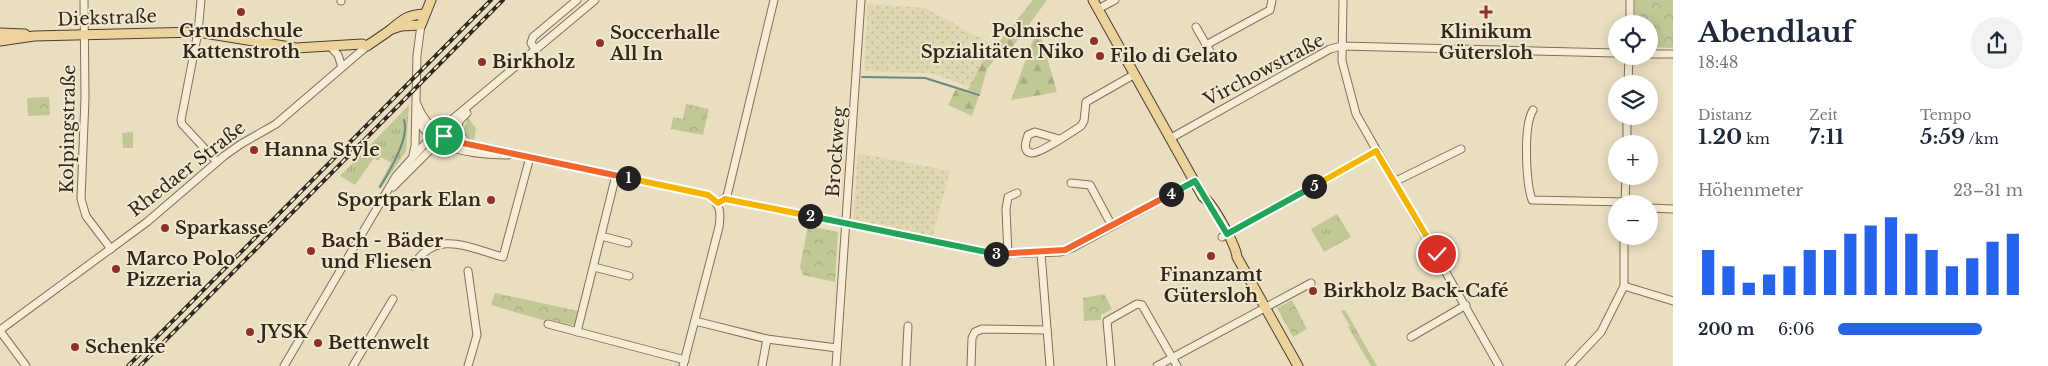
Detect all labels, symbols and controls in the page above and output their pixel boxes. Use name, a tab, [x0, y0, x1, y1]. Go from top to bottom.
street label: Diekstraße	[57, 5, 157, 31]
marker: Klinikum Gütersloh	[1479, 5, 1493, 19]
marker: Grundschule Kattenstroth	[235, 6, 247, 18]
map controls	[1608, 15, 1658, 245]
button: locate	[1608, 15, 1658, 65]
text: Abendlauf	[1698, 15, 1854, 50]
button: share	[1971, 17, 2023, 69]
place label: Grundschule Kattenstroth	[179, 20, 303, 63]
place label: Polnische Spzialitäten Niko	[921, 20, 1084, 63]
place label: Klinikum Gütersloh	[1439, 21, 1533, 64]
place label: Soccerhalle All In	[609, 22, 720, 65]
street label: Virchowstraße	[1199, 29, 1328, 111]
marker: Polnische Spzialitäten Niko	[1088, 35, 1100, 47]
marker: Soccerhalle All In	[594, 37, 606, 49]
place label: Filo di Gelato	[1110, 45, 1238, 67]
marker: Filo di Gelato	[1094, 50, 1106, 62]
place label: Birkholz	[492, 51, 575, 73]
text: 18:48	[1698, 52, 1738, 72]
marker: Birkholz	[476, 56, 488, 68]
street label: Kolpingstraße	[56, 64, 80, 194]
button: layers	[1608, 75, 1658, 125]
street label: Brockweg	[822, 106, 850, 198]
text: Distanz	[1698, 106, 1752, 124]
text: Zeit	[1809, 106, 1838, 124]
text: Tempo	[1920, 106, 1971, 124]
pin	[423, 115, 465, 157]
street label: Rhedaer Straße	[124, 117, 250, 221]
icon: arrive	[430, 122, 458, 150]
text: 1.20	[1698, 124, 1742, 150]
text: 7:11	[1809, 124, 1844, 150]
text: 5:59	[1920, 124, 1965, 150]
text: km	[1742, 130, 1770, 148]
text: /km	[1965, 130, 1999, 148]
button: +	[1608, 135, 1658, 185]
place label: Hanna Style	[264, 139, 380, 161]
marker: Hanna Style	[248, 144, 260, 156]
pin: 1	[616, 166, 640, 190]
text: 1	[625, 169, 632, 187]
pin: 5	[1302, 174, 1326, 198]
text: 5	[1310, 177, 1319, 195]
text: Höhenmeter	[1698, 180, 1803, 200]
text: 23–31 m	[1953, 180, 2023, 200]
pin: 4	[1158, 182, 1184, 206]
text: 4	[1167, 185, 1176, 203]
place label: Sportpark Elan	[337, 189, 481, 211]
marker: Sportpark Elan	[485, 194, 497, 206]
button: −	[1608, 195, 1658, 245]
pin: 2	[798, 204, 822, 228]
text: 2	[806, 207, 815, 225]
place label: Sparkasse	[175, 217, 268, 239]
marker: Sparkasse	[159, 222, 171, 234]
place label: Bach - Bäder und Fliesen	[321, 230, 443, 273]
pin	[1416, 233, 1458, 275]
icon: check	[1423, 240, 1451, 268]
pin: 3	[984, 242, 1008, 266]
marker: Bach - Bäder und Fliesen	[305, 245, 317, 257]
text: 3	[992, 245, 1001, 263]
place label: Marco Polo Pizzeria	[126, 248, 235, 291]
marker: Finanzamt Gütersloh	[1205, 250, 1217, 262]
marker: Marco Polo Pizzeria	[110, 263, 122, 275]
place label: Finanzamt Gütersloh	[1160, 264, 1262, 307]
place label: Birkholz Back-Café	[1323, 280, 1509, 302]
marker: Birkholz Back-Café	[1307, 285, 1319, 297]
text: 200 m	[1698, 319, 1755, 339]
text: 6:06	[1778, 319, 1815, 339]
place label: JYSK	[256, 321, 309, 343]
marker: JYSK	[244, 326, 256, 338]
place label: Bettenwelt	[328, 332, 429, 354]
place label: Schenke	[85, 336, 166, 358]
marker: Bettenwelt	[312, 337, 324, 349]
marker: Schenke	[69, 341, 81, 353]

